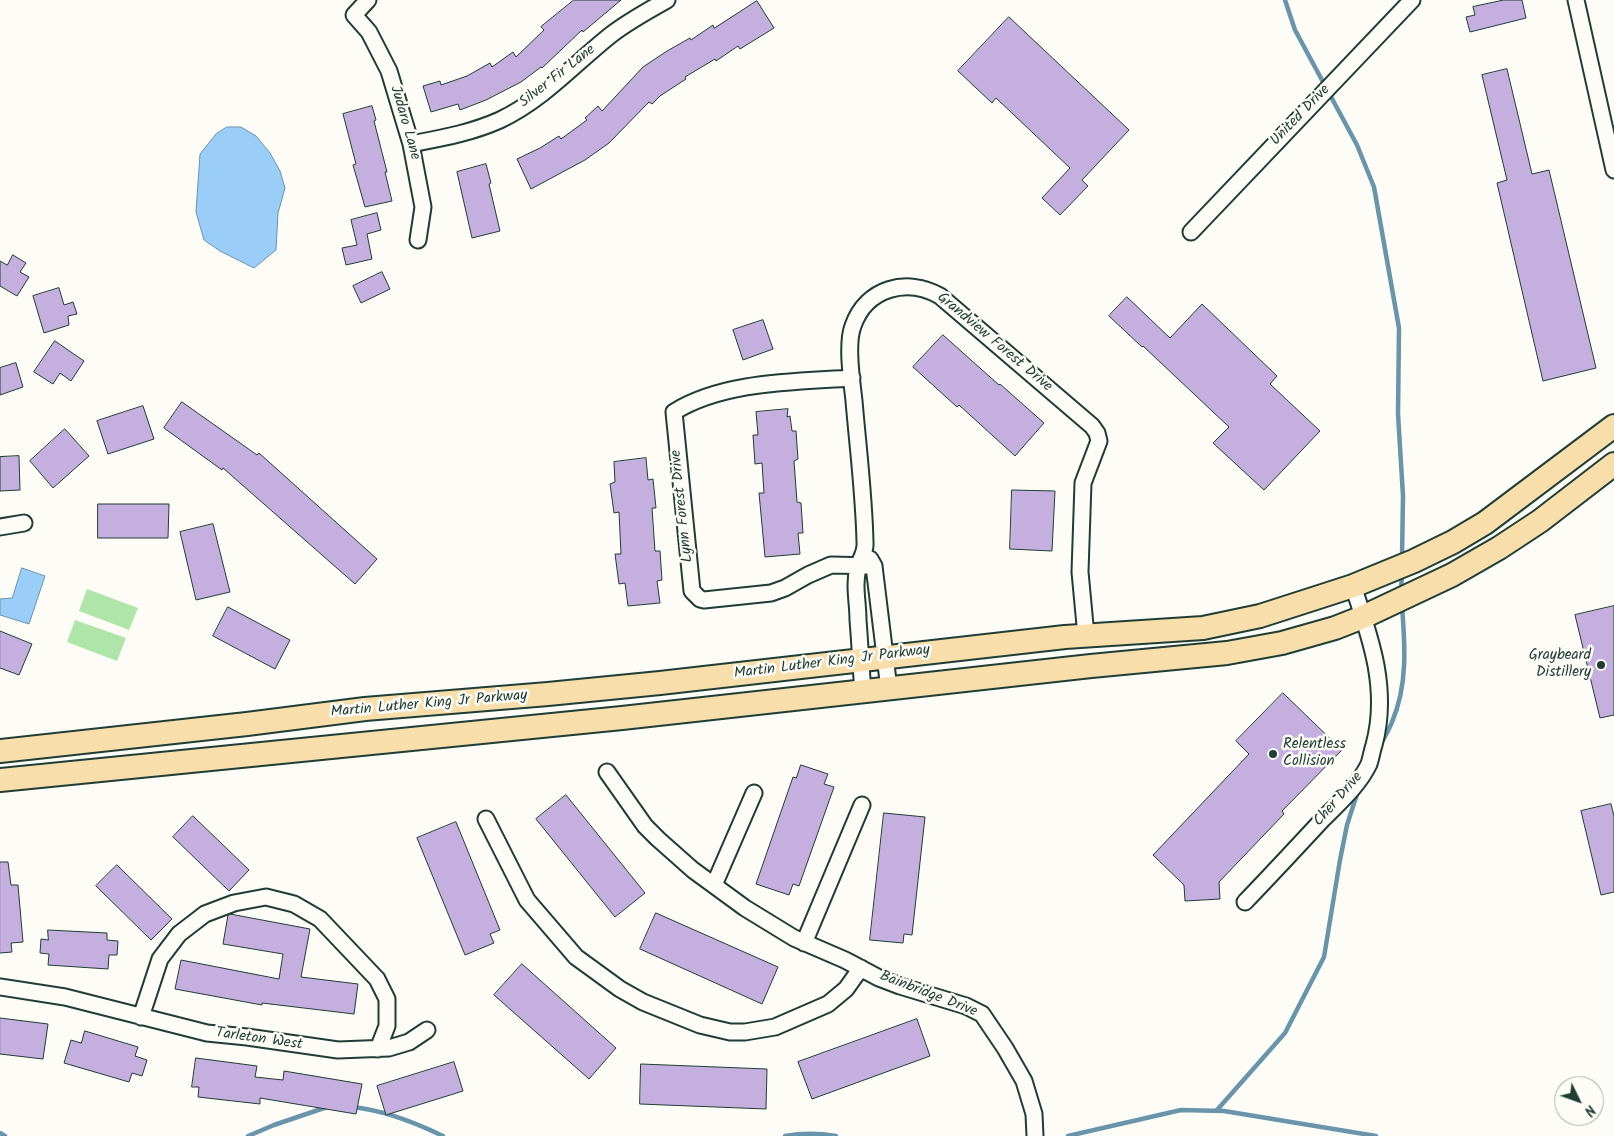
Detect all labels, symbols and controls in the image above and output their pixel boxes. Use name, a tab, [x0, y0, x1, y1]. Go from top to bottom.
street label: Silver Fir Lane	[516, 42, 600, 112]
street label: United Drive	[1267, 82, 1335, 150]
street label: Judaro Lane	[385, 84, 423, 162]
street label: Grandview Forest Drive	[933, 289, 1055, 397]
street label: Lynn Forest Drive	[668, 449, 698, 563]
street label: Martin Luther King Jr Parkway	[733, 642, 931, 684]
place label: Graybeard Distillery	[1529, 647, 1591, 682]
marker: Graybeard Distillery	[1595, 659, 1607, 671]
street label: Martin Luther King Jr Parkway	[330, 687, 528, 723]
place label: Relentless Collision	[1283, 736, 1346, 771]
marker: Relentless Collision	[1267, 748, 1279, 760]
street label: Cher Drive	[1311, 769, 1367, 831]
street label: Bainbridge Drive	[877, 968, 979, 1022]
street label: Tarleton West	[214, 1025, 304, 1055]
north arrow	[1554, 1076, 1604, 1126]
text: N	[1578, 1100, 1601, 1121]

